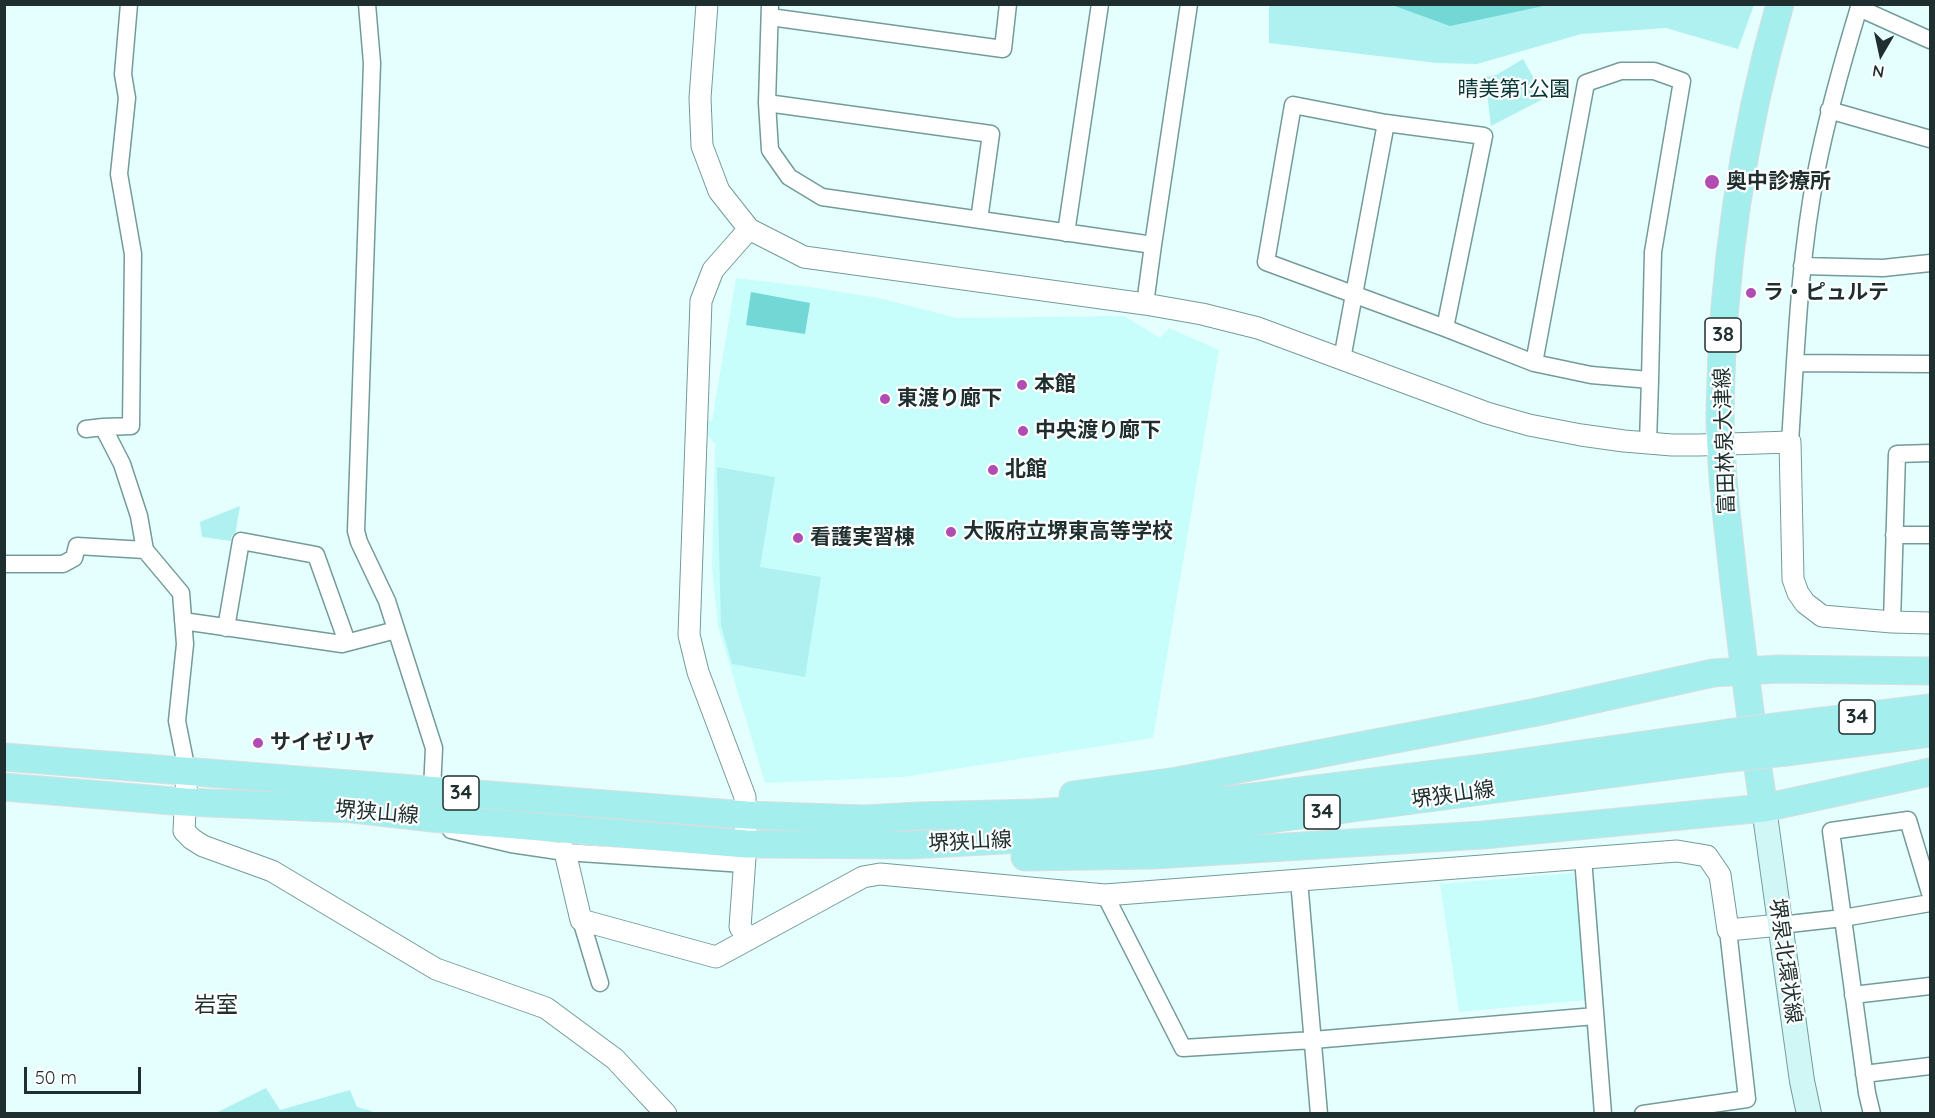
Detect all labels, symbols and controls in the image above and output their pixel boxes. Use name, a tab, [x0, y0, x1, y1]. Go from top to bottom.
north arrow	[1851, 24, 1911, 84]
text: N	[1871, 61, 1886, 83]
park label: 晴美第1公園	[1458, 77, 1570, 103]
place label: 奥中診療所	[1726, 169, 1831, 195]
marker: 奥中診療所	[1703, 173, 1721, 191]
place label: ラ・ピュルテ	[1763, 280, 1889, 306]
marker: ラ・ピュルテ	[1744, 286, 1758, 300]
road number: 38	[1705, 318, 1741, 352]
street label: 富田林泉大津線	[1710, 367, 1740, 515]
place label: 本館	[1034, 372, 1076, 398]
marker: 本館	[1015, 378, 1029, 392]
place label: 東渡り廊下	[897, 386, 1002, 412]
marker: 東渡り廊下	[878, 392, 892, 406]
place label: 中央渡り廊下	[1035, 418, 1161, 444]
marker: 中央渡り廊下	[1016, 424, 1030, 438]
place label: 北館	[1005, 457, 1047, 483]
marker: 北館	[986, 463, 1000, 477]
place label: 大阪府立堺東高等学校	[963, 519, 1173, 545]
place label: 看護実習棟	[810, 525, 915, 551]
marker: 大阪府立堺東高等学校	[944, 525, 958, 539]
marker: 看護実習棟	[791, 531, 805, 545]
road number: 34	[1839, 700, 1875, 734]
place label: サイゼリヤ	[270, 730, 375, 756]
marker: サイゼリヤ	[251, 736, 265, 750]
road number: 34	[443, 776, 479, 810]
street label: 堺狭山線	[1410, 777, 1496, 813]
road number: 34	[1304, 795, 1340, 829]
street label: 堺狭山線	[334, 797, 420, 829]
street label: 堺狭山線	[927, 827, 1013, 857]
street label: 堺泉北環状線	[1764, 897, 1806, 1025]
district label: 岩室	[194, 992, 238, 1018]
scale bar	[27, 1055, 144, 1093]
text: 50 m	[35, 1066, 77, 1089]

